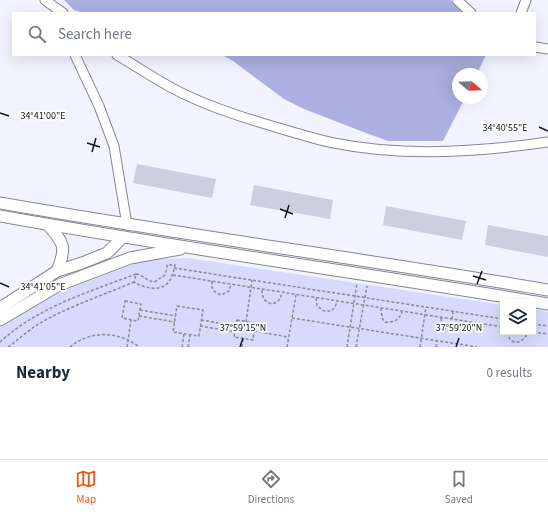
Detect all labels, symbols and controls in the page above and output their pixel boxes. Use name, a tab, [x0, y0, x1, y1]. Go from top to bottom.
search box	[12, 12, 536, 56]
icon: search	[26, 23, 48, 45]
text: Search here	[58, 24, 132, 45]
north arrow	[452, 68, 488, 104]
text: 34°41'00"E	[20, 109, 66, 123]
text: 34°40'55"E	[482, 121, 528, 135]
text: 34°41'05"E	[20, 280, 66, 294]
map controls	[500, 299, 536, 335]
button: layers	[500, 299, 536, 335]
text: 37°59'15"N	[220, 321, 266, 335]
text: 37°59'20"N	[436, 321, 482, 335]
text: Nearby	[16, 361, 70, 385]
text: 0 results	[487, 364, 532, 382]
tab: Map	[75, 468, 97, 507]
tab: Directions	[248, 468, 294, 507]
tab: Saved	[445, 468, 473, 507]

